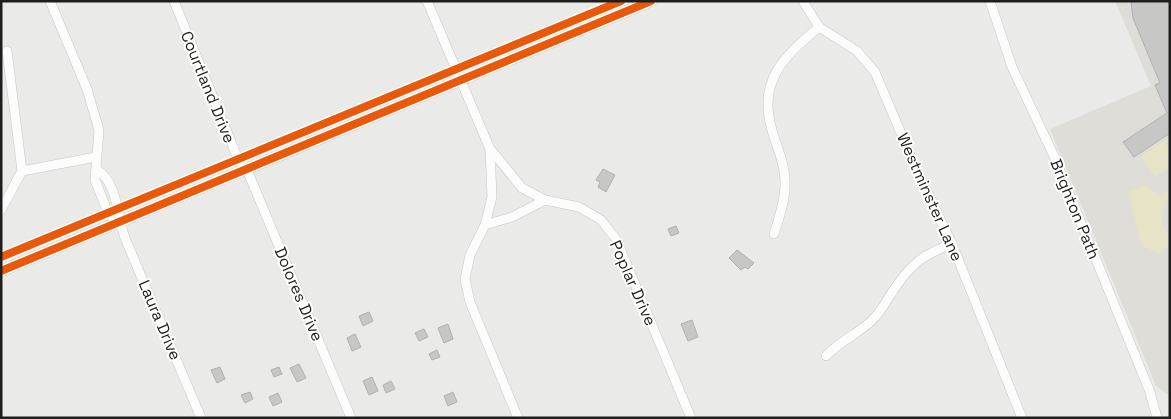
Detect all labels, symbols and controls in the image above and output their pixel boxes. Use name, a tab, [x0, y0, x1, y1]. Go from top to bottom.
street label: Courtland Drive	[176, 28, 240, 146]
street label: Westminster Lane	[892, 129, 968, 265]
street label: Brighton Path	[1045, 156, 1105, 262]
street label: Poplar Drive	[605, 237, 661, 329]
street label: Dolores Drive	[270, 244, 328, 344]
street label: Laura Drive	[134, 277, 186, 363]

